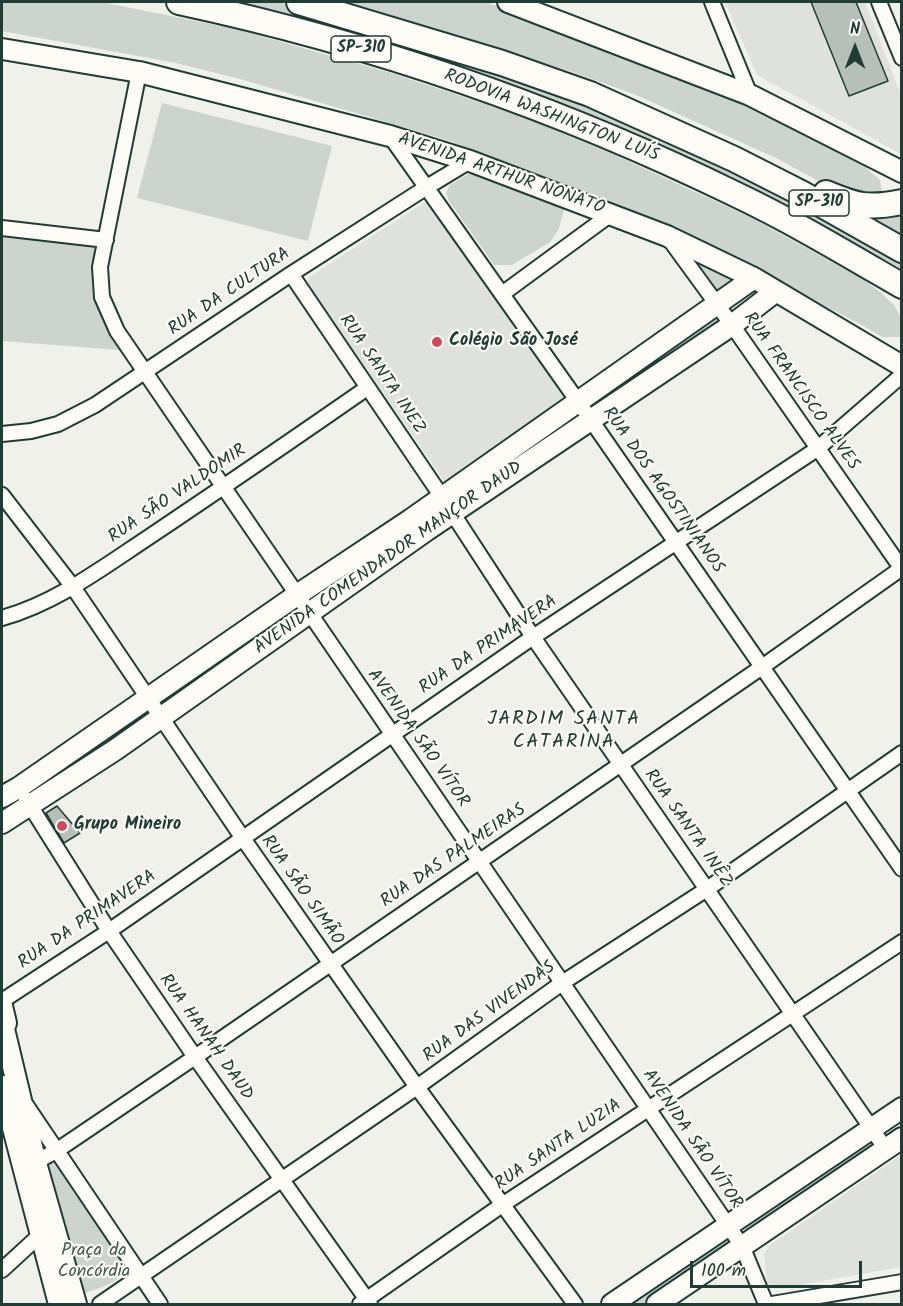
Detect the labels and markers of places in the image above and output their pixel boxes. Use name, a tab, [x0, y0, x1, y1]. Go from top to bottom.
place label: Colégio São José	[449, 331, 578, 353]
marker: Colégio São José	[430, 335, 444, 349]
place label: Grupo Mineiro	[74, 815, 181, 837]
marker: Grupo Mineiro	[55, 819, 69, 833]

